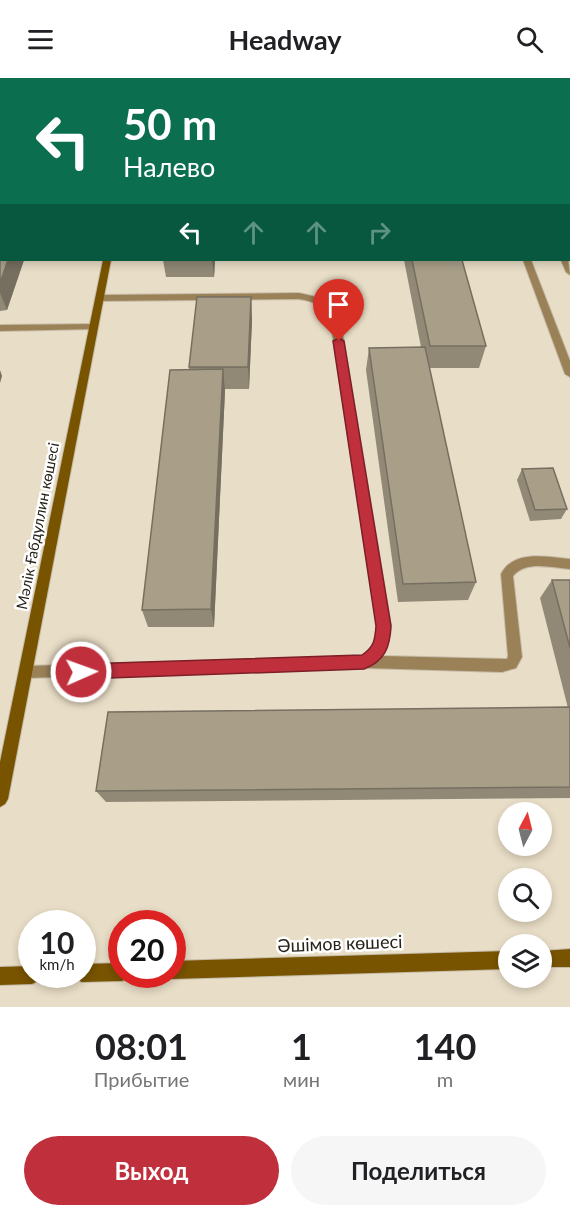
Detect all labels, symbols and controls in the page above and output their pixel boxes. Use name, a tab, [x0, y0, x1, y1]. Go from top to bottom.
icon: menu	[24, 23, 57, 56]
text: Headway	[229, 23, 341, 56]
icon: search	[513, 23, 546, 56]
text: 50 m	[123, 99, 217, 149]
icon: left	[24, 102, 102, 180]
text: Налево	[123, 150, 215, 183]
icon: left	[174, 216, 207, 249]
icon: ahead	[237, 216, 270, 249]
icon: ahead	[300, 216, 333, 249]
icon: right	[363, 216, 396, 249]
pin	[313, 279, 364, 341]
icon: arrive	[322, 288, 355, 321]
street label: Мәлік Ғабдуллин көшесі	[12, 441, 62, 611]
position arrow	[49, 640, 113, 704]
north arrow	[498, 802, 552, 856]
map controls	[498, 802, 552, 988]
button: search	[498, 868, 552, 922]
speed limit sign: 20	[108, 910, 186, 988]
text: 10	[40, 924, 74, 960]
street label: Әшімов көшесі	[277, 930, 403, 956]
button: layers	[498, 934, 552, 988]
text: km/h	[39, 955, 75, 973]
text: 08:01	[95, 1024, 188, 1068]
text: 1	[291, 1024, 312, 1068]
text: 140	[414, 1024, 476, 1068]
text: Прибытие	[94, 1067, 189, 1091]
text: мин	[283, 1067, 320, 1091]
text: m	[437, 1067, 453, 1091]
button: Выход	[24, 1136, 279, 1205]
button: Поделиться	[291, 1136, 546, 1205]

